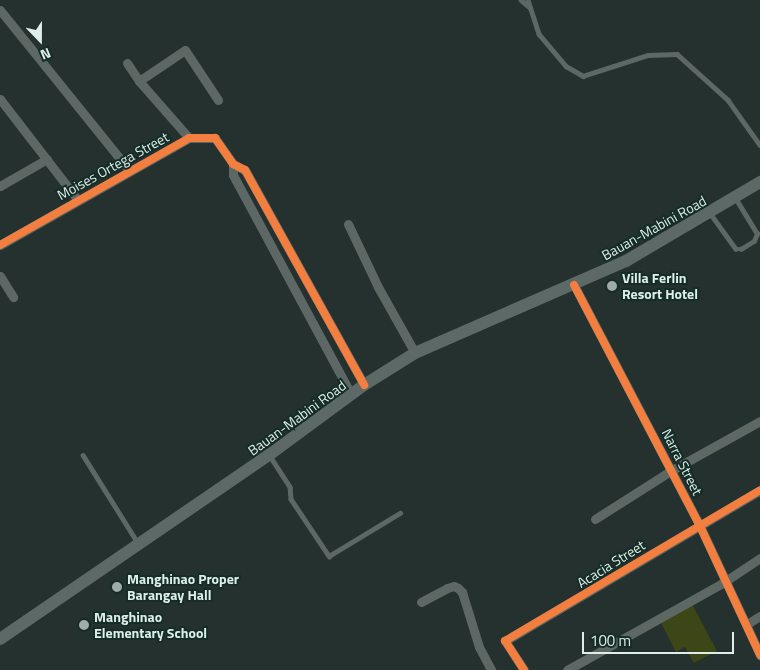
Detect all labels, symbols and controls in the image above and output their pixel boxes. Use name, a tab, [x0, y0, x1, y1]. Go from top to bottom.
north arrow	[15, 15, 65, 65]
text: N	[37, 43, 54, 66]
street label: Moises Ortega Street	[54, 128, 172, 204]
street label: Bauan-Mabini Road	[599, 192, 709, 264]
place label: Villa Ferlin Resort Hotel	[622, 270, 698, 302]
marker: Villa Ferlin Resort Hotel	[606, 280, 618, 292]
street label: Bauan-Mabini Road	[245, 377, 349, 459]
street label: Narra Street	[658, 426, 706, 498]
street label: Acacia Street	[574, 537, 648, 591]
place label: Manghinao Proper Barangay Hall	[127, 571, 239, 604]
marker: Manghinao Proper Barangay Hall	[111, 581, 123, 593]
place label: Manghinao Elementary School	[94, 609, 207, 642]
marker: Manghinao Elementary School	[78, 619, 90, 631]
scale bar	[585, 622, 738, 654]
text: 100 m	[590, 629, 631, 652]

